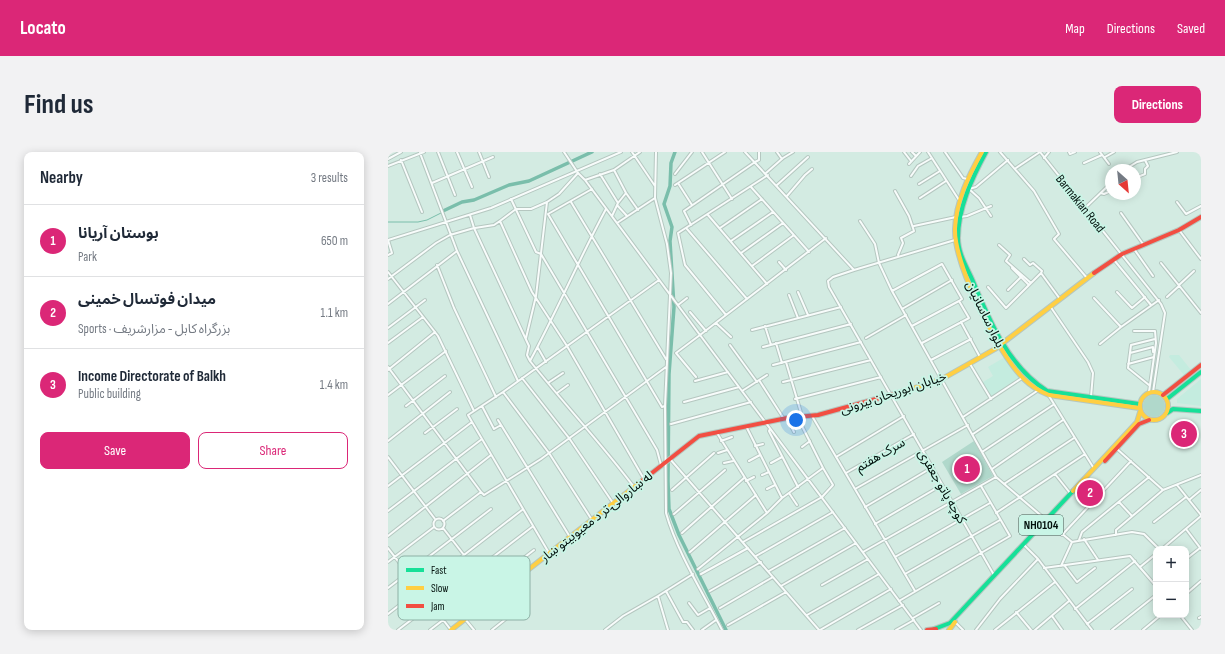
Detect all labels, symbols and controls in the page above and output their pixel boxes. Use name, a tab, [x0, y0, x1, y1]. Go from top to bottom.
text: Locato	[20, 17, 66, 40]
text: Map	[1065, 20, 1085, 37]
text: Directions	[1107, 20, 1155, 37]
text: Saved	[1177, 20, 1205, 37]
button: Directions	[1114, 86, 1201, 123]
text: Find us	[24, 88, 93, 121]
north arrow	[1105, 164, 1141, 200]
text: Nearby	[40, 168, 83, 188]
text: 3 results	[311, 170, 348, 186]
street label: Barmakian Road	[1052, 172, 1108, 236]
text: بوستان آریانا	[78, 224, 159, 243]
text: 1	[50, 233, 56, 249]
text: 650 m	[321, 233, 348, 249]
text: Park	[78, 249, 97, 265]
street label: بلوار ساسانیان	[962, 278, 1008, 351]
text: میدان فوتسال خمینی	[78, 290, 216, 309]
text: 2	[50, 305, 56, 321]
text: 1.1 km	[321, 305, 348, 321]
text: Sports · بزرگراه کابل - مزارشریف	[78, 321, 230, 337]
text: Income Directorate of Balkh	[78, 367, 226, 386]
street label: خیابان ابوریحان بیرونی	[838, 368, 949, 418]
text: 3	[50, 377, 56, 393]
text: 1.4 km	[320, 377, 348, 393]
text: Public building	[78, 386, 141, 402]
your location	[786, 410, 806, 430]
pin: 3	[1171, 419, 1197, 449]
button: Save	[40, 432, 190, 469]
button: Share	[198, 432, 348, 469]
street label: سرک هفتم	[853, 434, 909, 477]
street label: کوچه پاتو جعفری	[913, 446, 970, 528]
pin: 1	[954, 454, 980, 484]
street label: له ښاروالۍ تر د معیوبیتو ښار	[536, 468, 656, 566]
pin: 2	[1077, 478, 1103, 508]
road number: NH0104	[1019, 515, 1063, 535]
map controls	[1153, 546, 1189, 618]
button: +	[1153, 546, 1189, 582]
legend	[398, 556, 530, 620]
text: Fast	[431, 564, 447, 577]
text: Slow	[431, 582, 448, 595]
button: −	[1153, 582, 1189, 618]
text: Jam	[430, 600, 445, 613]

